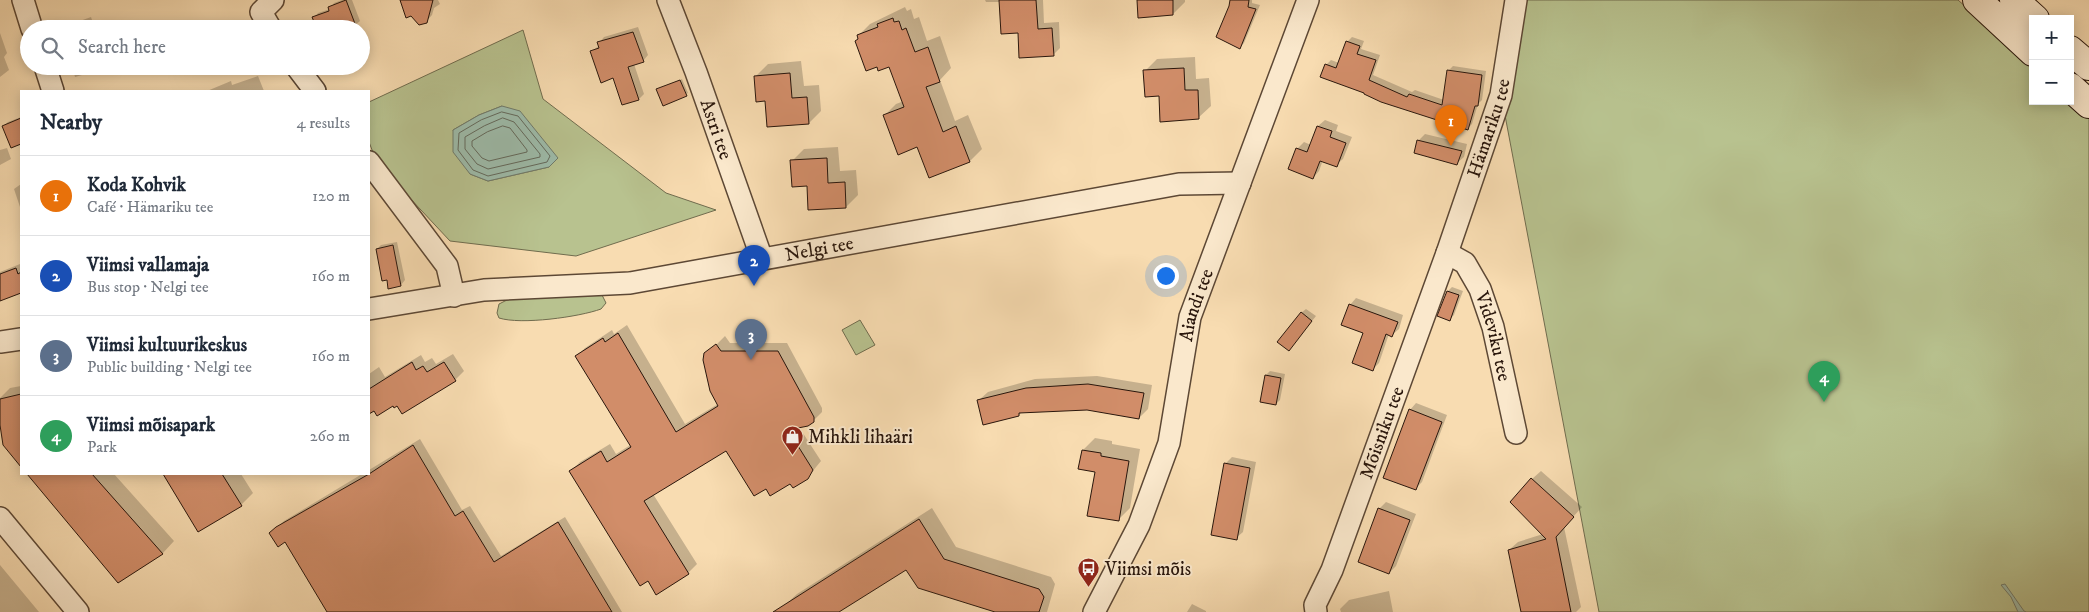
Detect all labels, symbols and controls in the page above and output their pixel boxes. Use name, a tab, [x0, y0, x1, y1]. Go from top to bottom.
map controls	[2029, 15, 2074, 105]
button: +	[2029, 15, 2074, 60]
search box	[20, 20, 370, 75]
icon: search	[38, 34, 66, 62]
text: Search here	[78, 36, 166, 59]
button: −	[2029, 60, 2074, 105]
street label: Hämariku tee	[1462, 77, 1515, 181]
street label: Astri tee	[695, 96, 737, 163]
pin: 1	[1435, 105, 1467, 146]
text: Nearby	[40, 110, 102, 136]
text: 4 results	[297, 113, 350, 133]
text: Koda Kohvik	[87, 174, 186, 197]
text: 1	[53, 186, 59, 206]
text: 120 m	[312, 186, 350, 206]
text: Café · Hämariku tee	[87, 197, 213, 217]
street label: Nelgi tee	[783, 231, 855, 266]
pin: 2	[738, 245, 770, 286]
text: Viimsi vallamaja	[87, 254, 209, 277]
your location	[1153, 263, 1179, 289]
street label: Aiandi tee	[1175, 265, 1218, 343]
text: 2	[52, 266, 60, 286]
text: 160 m	[312, 266, 350, 286]
text: Bus stop · Nelgi tee	[87, 277, 209, 297]
street label: Videviku tee	[1470, 288, 1516, 383]
pin: 3	[735, 319, 767, 360]
text: Viimsi kultuurikeskus	[87, 334, 247, 357]
text: 3	[53, 346, 59, 366]
text: 160 m	[312, 346, 350, 366]
text: Public building · Nelgi tee	[87, 357, 252, 377]
pin: 4	[1808, 361, 1840, 402]
street label: Mõisniku tee	[1354, 383, 1409, 482]
text: Viimsi mõisapark	[87, 414, 215, 437]
shop icon: Mihkli lihaäri	[780, 425, 804, 456]
text: 4	[51, 426, 61, 446]
text: 260 m	[310, 426, 350, 446]
place label: Mihkli lihaäri	[808, 426, 913, 449]
text: Park	[87, 437, 117, 457]
bus stop icon: Viimsi mõis	[1077, 557, 1101, 588]
place label: Viimsi mõis	[1104, 558, 1191, 581]

